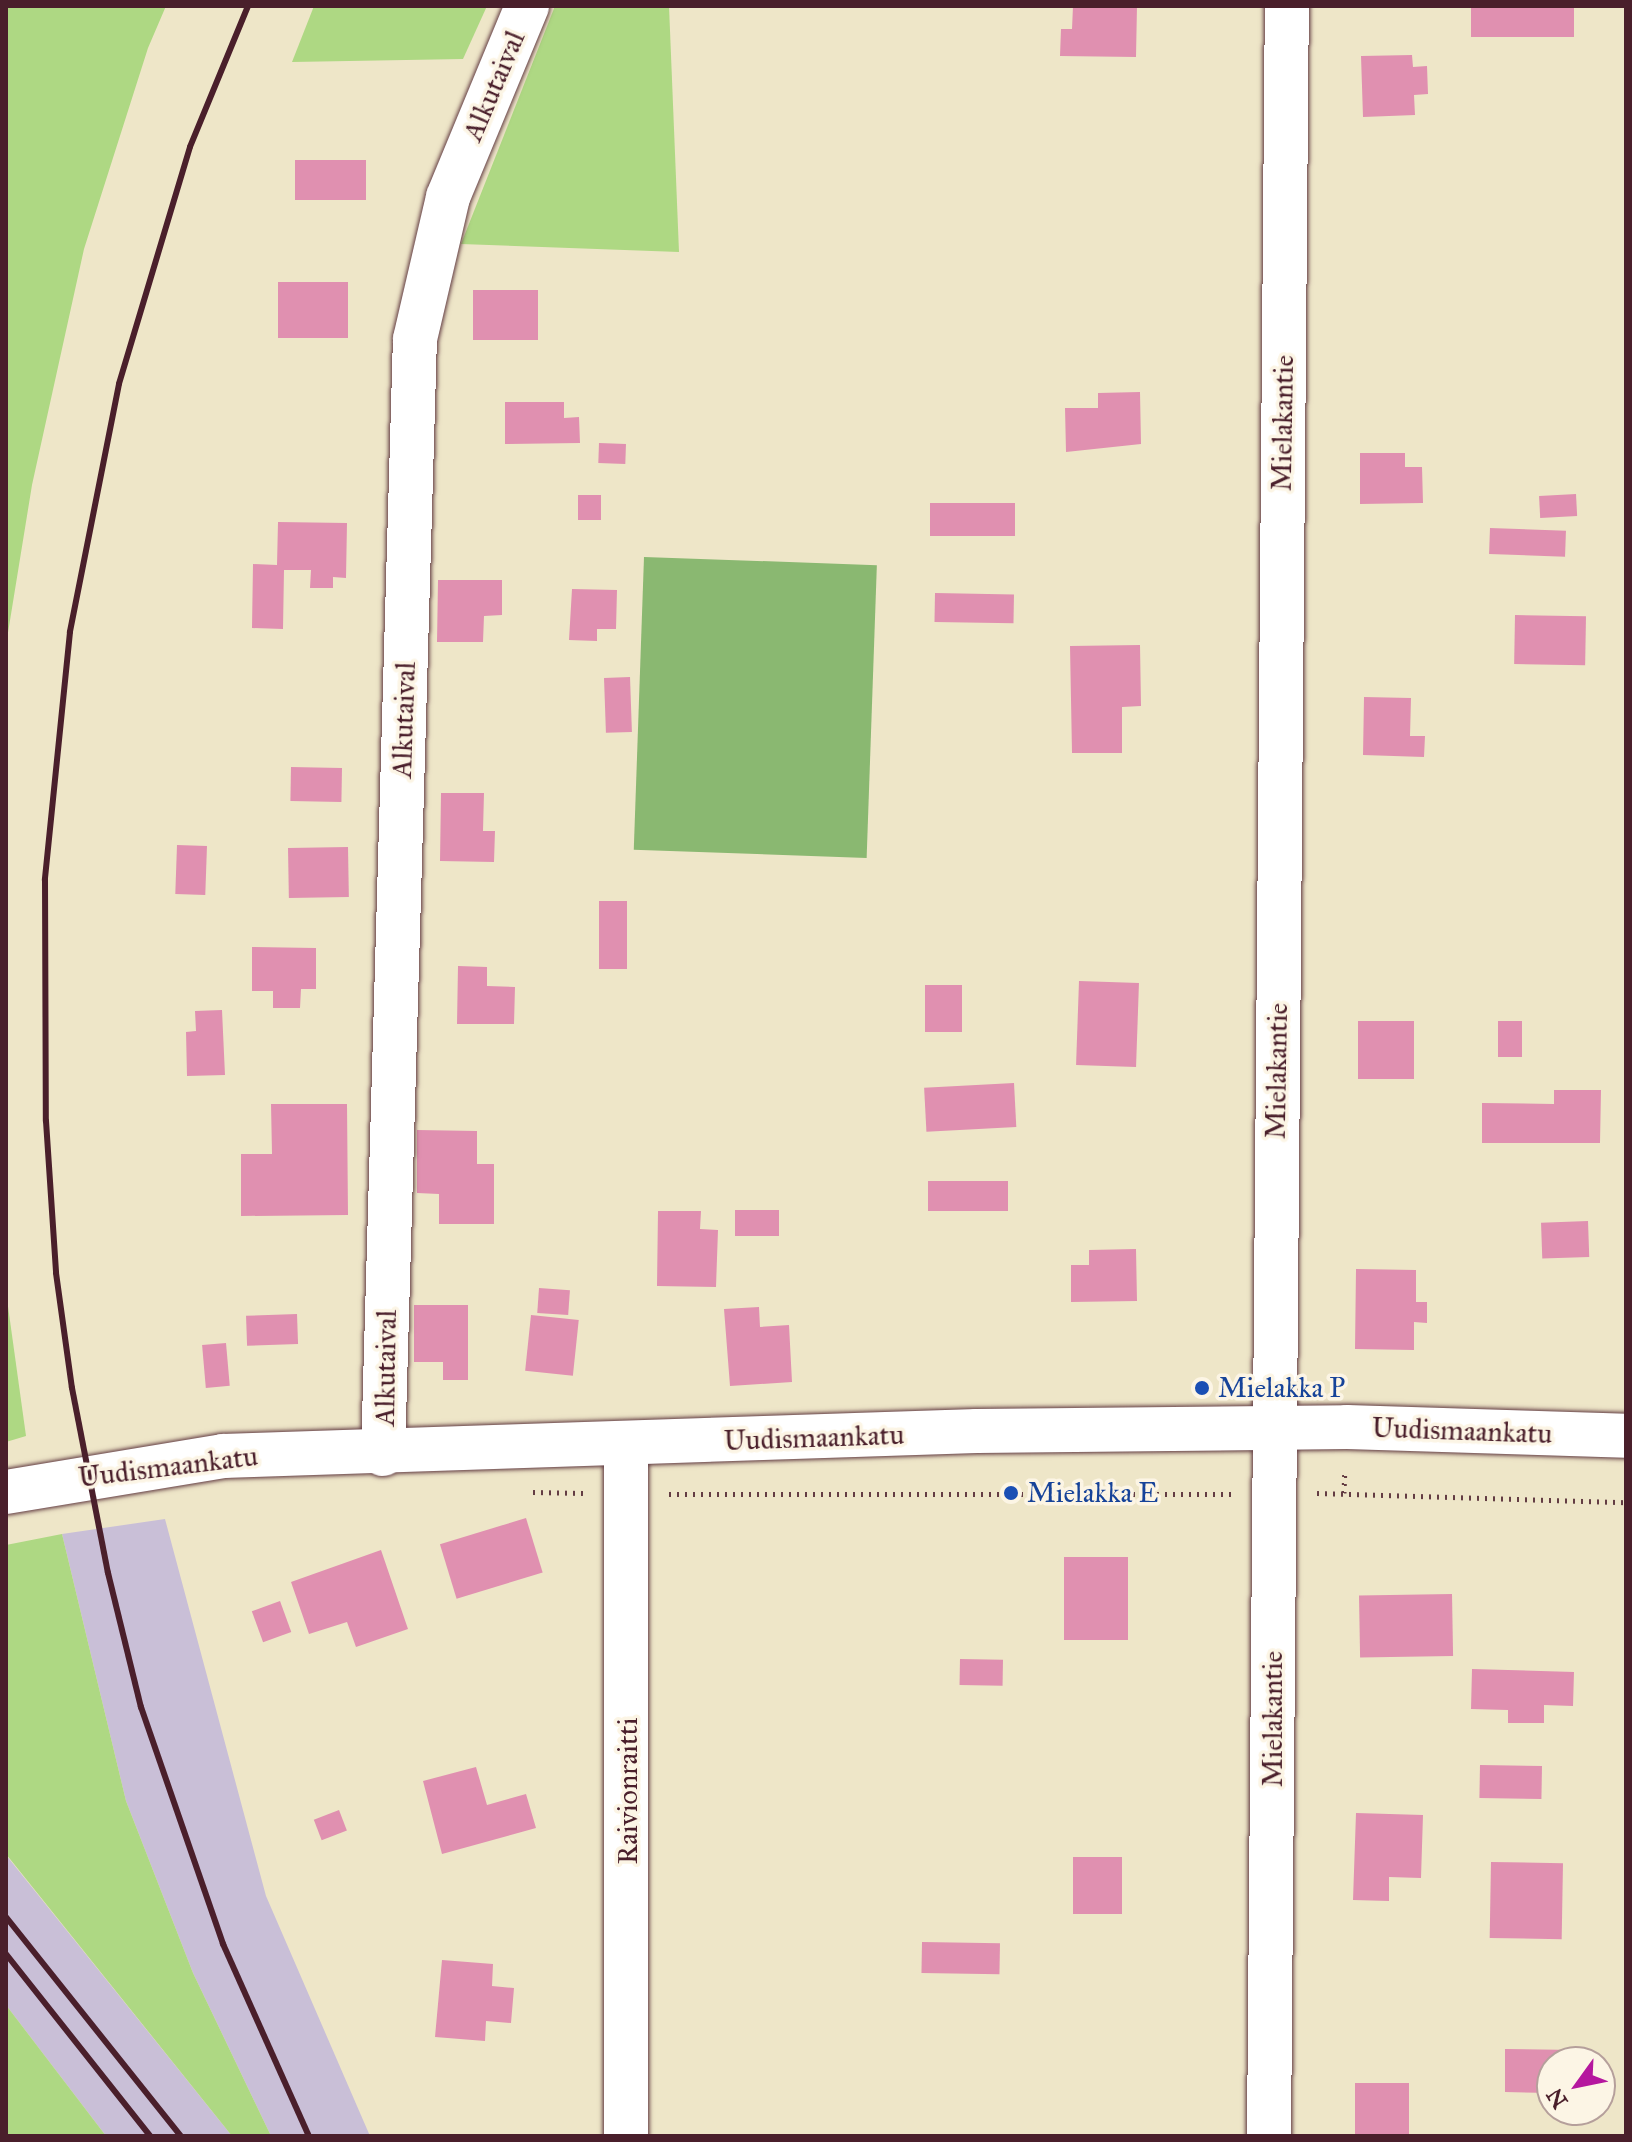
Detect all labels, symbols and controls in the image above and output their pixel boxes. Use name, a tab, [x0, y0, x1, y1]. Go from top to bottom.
street label: Alkutaival	[456, 26, 532, 146]
street label: Mielakantie	[1265, 354, 1301, 492]
street label: Alkutaival	[385, 661, 423, 779]
street label: Mielakantie	[1259, 1002, 1295, 1140]
street label: Alkutaival	[368, 1310, 404, 1426]
place label: Mielakka P	[1218, 1371, 1345, 1405]
marker: Mielakka P	[1193, 1379, 1211, 1397]
street label: Uudismaankatu	[1371, 1411, 1553, 1451]
street label: Uudismaankatu	[723, 1418, 905, 1458]
street label: Uudismaankatu	[76, 1439, 260, 1495]
place label: Mielakka E	[1027, 1476, 1158, 1510]
marker: Mielakka E	[1002, 1484, 1020, 1502]
street label: Mielakantie	[1256, 1651, 1290, 1787]
street label: Raivionraitti	[611, 1718, 645, 1864]
north arrow	[1536, 2046, 1616, 2126]
text: N	[1541, 2083, 1574, 2113]

